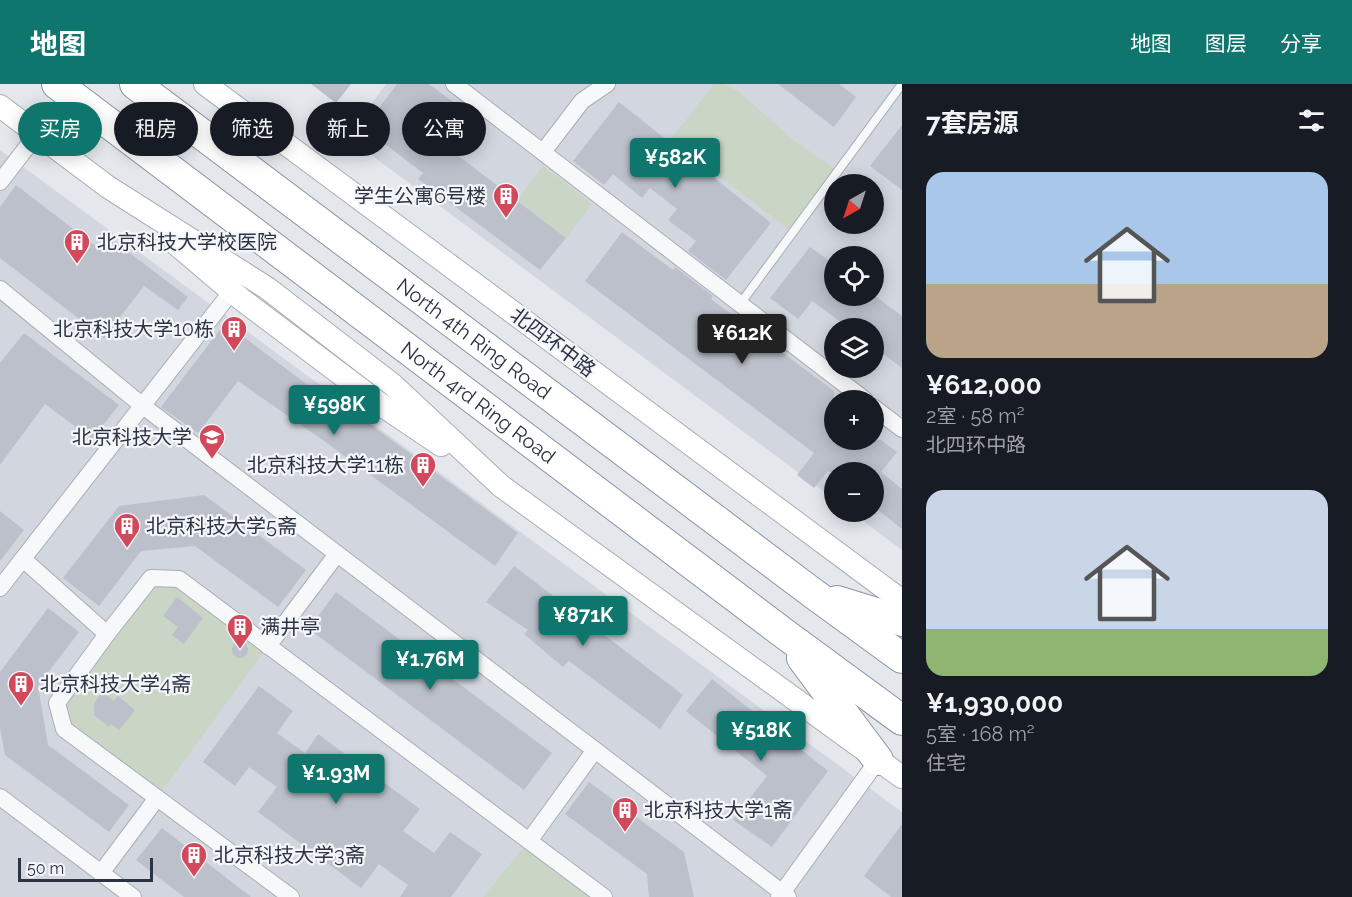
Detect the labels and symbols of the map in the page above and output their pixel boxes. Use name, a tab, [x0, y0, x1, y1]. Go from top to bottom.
pin: ¥582K	[633, 138, 717, 189]
north arrow	[824, 174, 884, 234]
building icon: 学生公寓6号楼	[491, 181, 521, 219]
place label: 学生公寓6号楼	[354, 184, 486, 208]
building icon: 北京科技大学校医院	[62, 227, 92, 265]
place label: 北京科技大学校医院	[97, 230, 277, 254]
street label: North 4th Ring Road	[392, 273, 556, 404]
street label: 北四环中路	[506, 302, 600, 382]
building icon: 北京科技大学10栋	[219, 314, 249, 352]
pin: ¥612K	[700, 314, 784, 365]
place label: 北京科技大学10栋	[53, 317, 214, 341]
street label: North 4rd Ring Road	[396, 336, 560, 468]
pin: ¥598K	[292, 385, 376, 436]
school or university icon: 北京科技大学	[197, 422, 227, 460]
place label: 北京科技大学	[72, 425, 192, 449]
building icon: 北京科技大学11栋	[408, 450, 438, 488]
place label: 北京科技大学11栋	[247, 453, 404, 477]
building icon: 北京科技大学5斋	[112, 511, 142, 549]
place label: 北京科技大学5斋	[146, 514, 297, 538]
pin: ¥871K	[541, 596, 625, 647]
building icon: 满井亭	[225, 612, 255, 650]
place label: 满井亭	[260, 615, 320, 639]
pin: ¥1.76M	[381, 640, 479, 691]
building icon: 北京科技大学4斋	[6, 669, 36, 707]
place label: 北京科技大学4斋	[40, 672, 191, 696]
pin: ¥518K	[719, 711, 803, 762]
pin: ¥1.93M	[287, 754, 385, 805]
building icon: 北京科技大学1斋	[610, 795, 640, 833]
place label: 北京科技大学1斋	[644, 798, 793, 822]
building icon: 北京科技大学3斋	[179, 840, 209, 878]
place label: 北京科技大学3斋	[214, 843, 365, 867]
scale bar	[18, 855, 153, 882]

